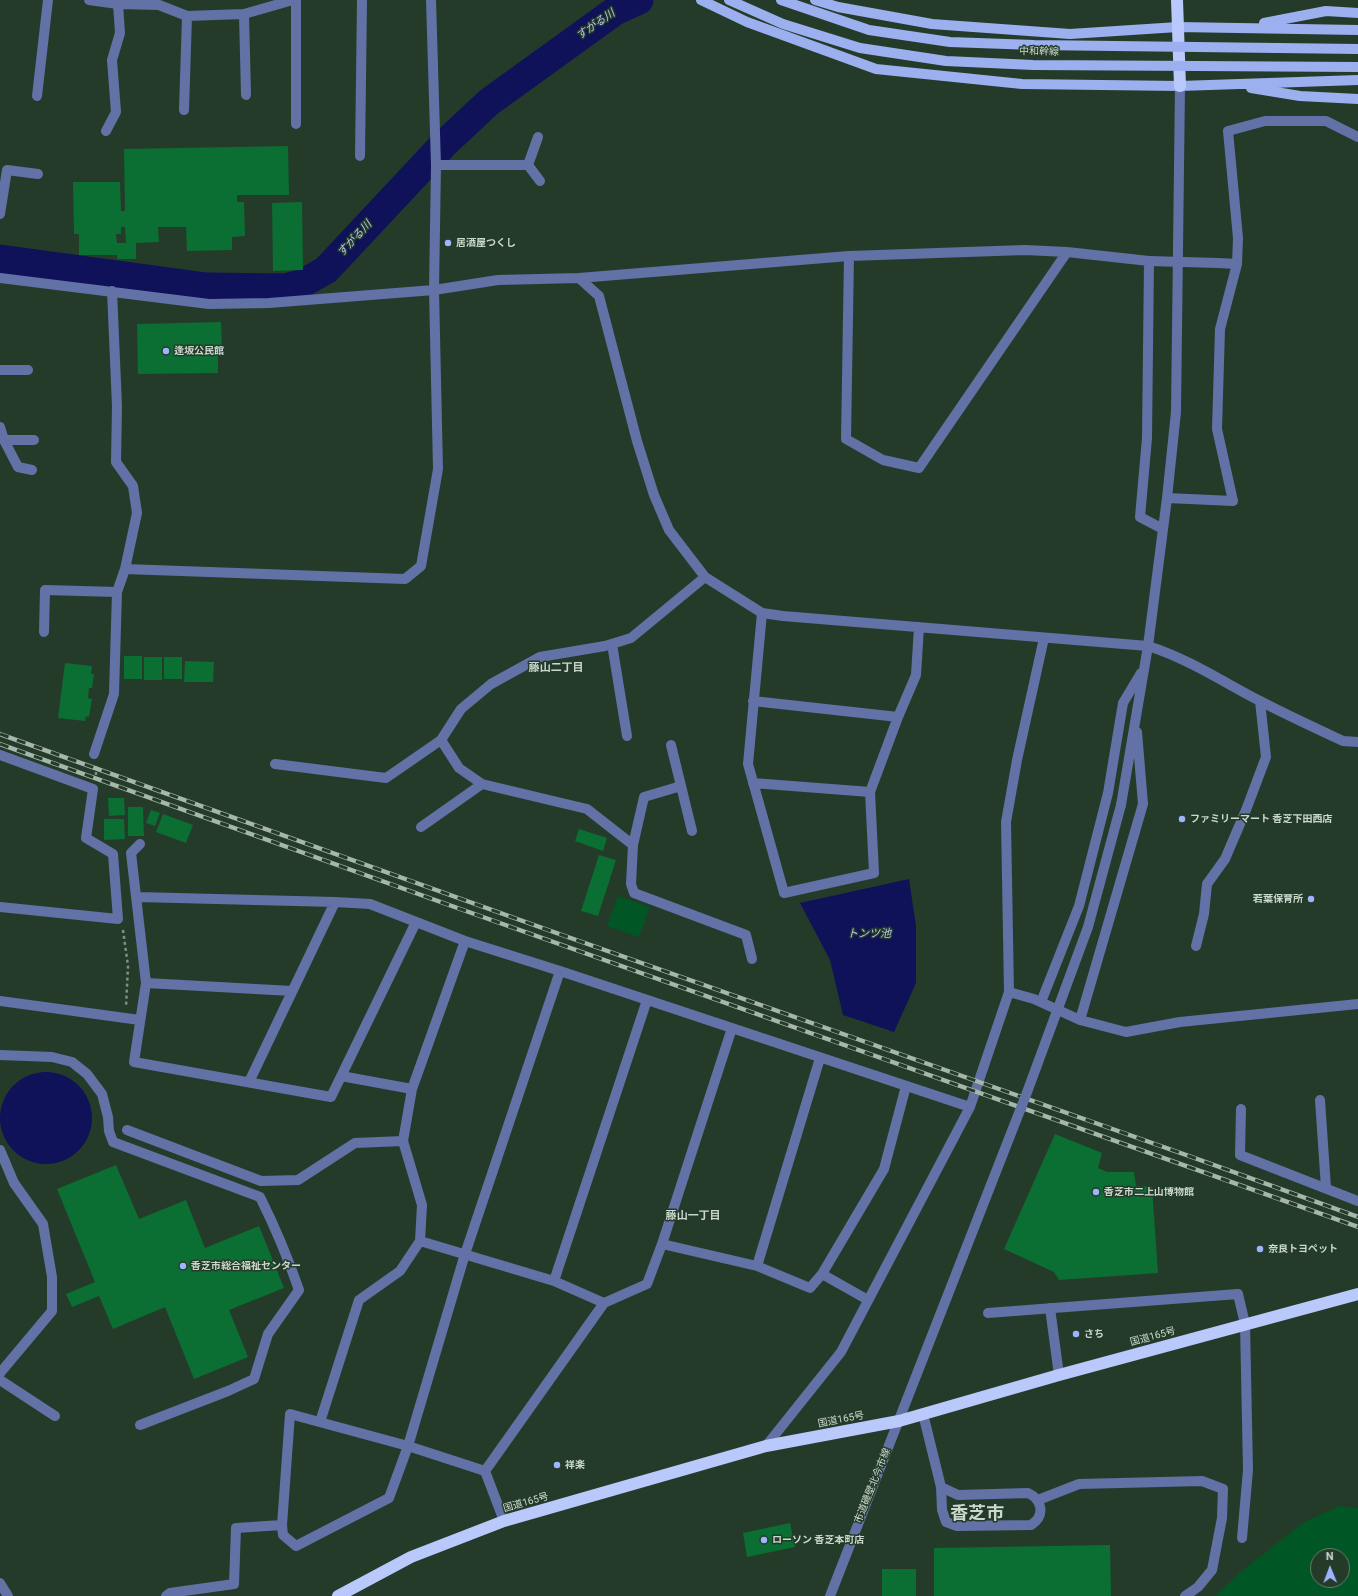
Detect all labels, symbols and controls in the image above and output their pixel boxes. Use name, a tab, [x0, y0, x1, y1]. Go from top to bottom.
water label: すがる川	[574, 7, 618, 43]
street label: 中和幹線	[1019, 46, 1059, 58]
water label: すがる川	[335, 218, 375, 260]
place label: 居酒屋つくし	[456, 237, 516, 249]
marker: 居酒屋つくし	[443, 238, 453, 248]
place label: 逢坂公民館	[174, 345, 224, 357]
marker: 逢坂公民館	[161, 346, 171, 356]
district label: 藤山二丁目	[529, 661, 583, 675]
place label: ファミリーマート 香芝下田西店	[1190, 813, 1332, 825]
marker: ファミリーマート 香芝下田西店	[1177, 814, 1187, 824]
place label: 若葉保育所	[1253, 893, 1303, 905]
marker: 若葉保育所	[1306, 894, 1316, 904]
water label: トンツ池	[847, 927, 891, 941]
place label: 香芝市二上山博物館	[1104, 1186, 1194, 1198]
marker: 香芝市二上山博物館	[1091, 1187, 1101, 1197]
district label: 藤山一丁目	[666, 1209, 720, 1223]
place label: 奈良トヨペット	[1268, 1243, 1338, 1255]
marker: 奈良トヨペット	[1255, 1244, 1265, 1254]
place label: 香芝市総合福祉センター	[191, 1260, 301, 1272]
marker: 香芝市総合福祉センター	[178, 1261, 188, 1271]
street label: 国道165号	[1129, 1325, 1177, 1349]
place label: さち	[1084, 1328, 1104, 1340]
marker: さち	[1071, 1329, 1081, 1339]
street label: 国道165号	[817, 1410, 865, 1430]
street label: 市道磯壁北今市線	[852, 1447, 894, 1525]
place label: 祥楽	[565, 1459, 585, 1471]
marker: 祥楽	[552, 1460, 562, 1470]
street label: 国道165号	[502, 1491, 550, 1515]
district label: 香芝市	[950, 1503, 1004, 1525]
place label: ローソン 香芝本町店	[772, 1534, 864, 1546]
marker: ローソン 香芝本町店	[759, 1535, 769, 1545]
north arrow	[1310, 1548, 1350, 1588]
text: N	[1326, 1550, 1334, 1563]

